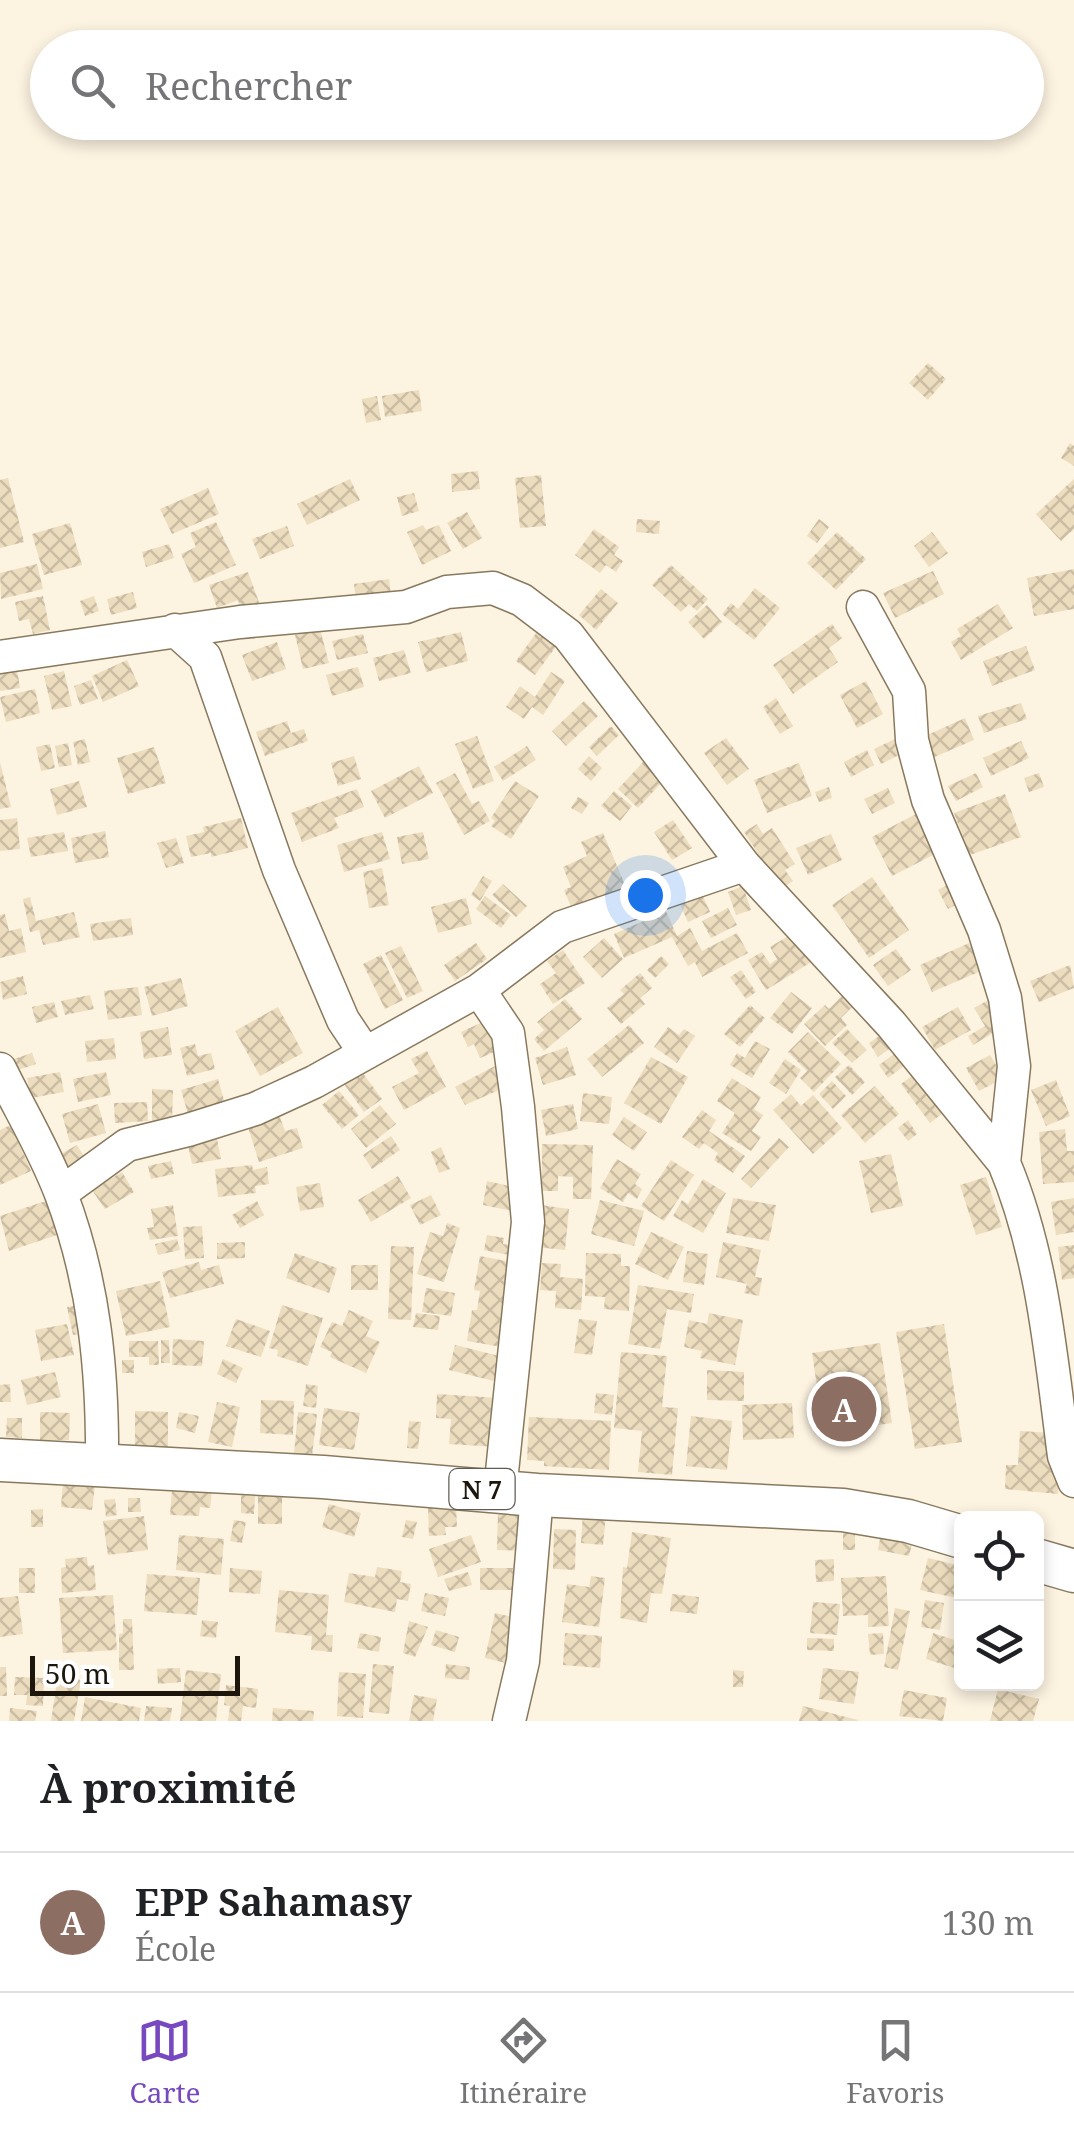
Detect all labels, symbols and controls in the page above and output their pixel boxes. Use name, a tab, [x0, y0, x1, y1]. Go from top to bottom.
search box	[30, 30, 1044, 140]
icon: search	[65, 58, 120, 113]
text: Rechercher	[145, 59, 352, 111]
your location	[620, 870, 671, 921]
pin: A	[812, 1372, 876, 1446]
road number: N 7	[450, 1469, 514, 1509]
map controls	[954, 1511, 1044, 1691]
button: locate	[954, 1511, 1044, 1601]
button: layers	[954, 1601, 1044, 1691]
scale bar	[30, 1651, 240, 1696]
text: 50 m	[45, 1654, 110, 1692]
text: À proximité	[40, 1758, 297, 1815]
text: EPP Sahamasy	[135, 1875, 412, 1927]
text: A	[60, 1901, 85, 1944]
text: 130 m	[942, 1901, 1034, 1944]
text: École	[135, 1927, 216, 1970]
tab: Carte	[130, 2013, 200, 2111]
tab: Itinéraire	[460, 2013, 587, 2111]
tab: Favoris	[846, 2013, 944, 2111]

